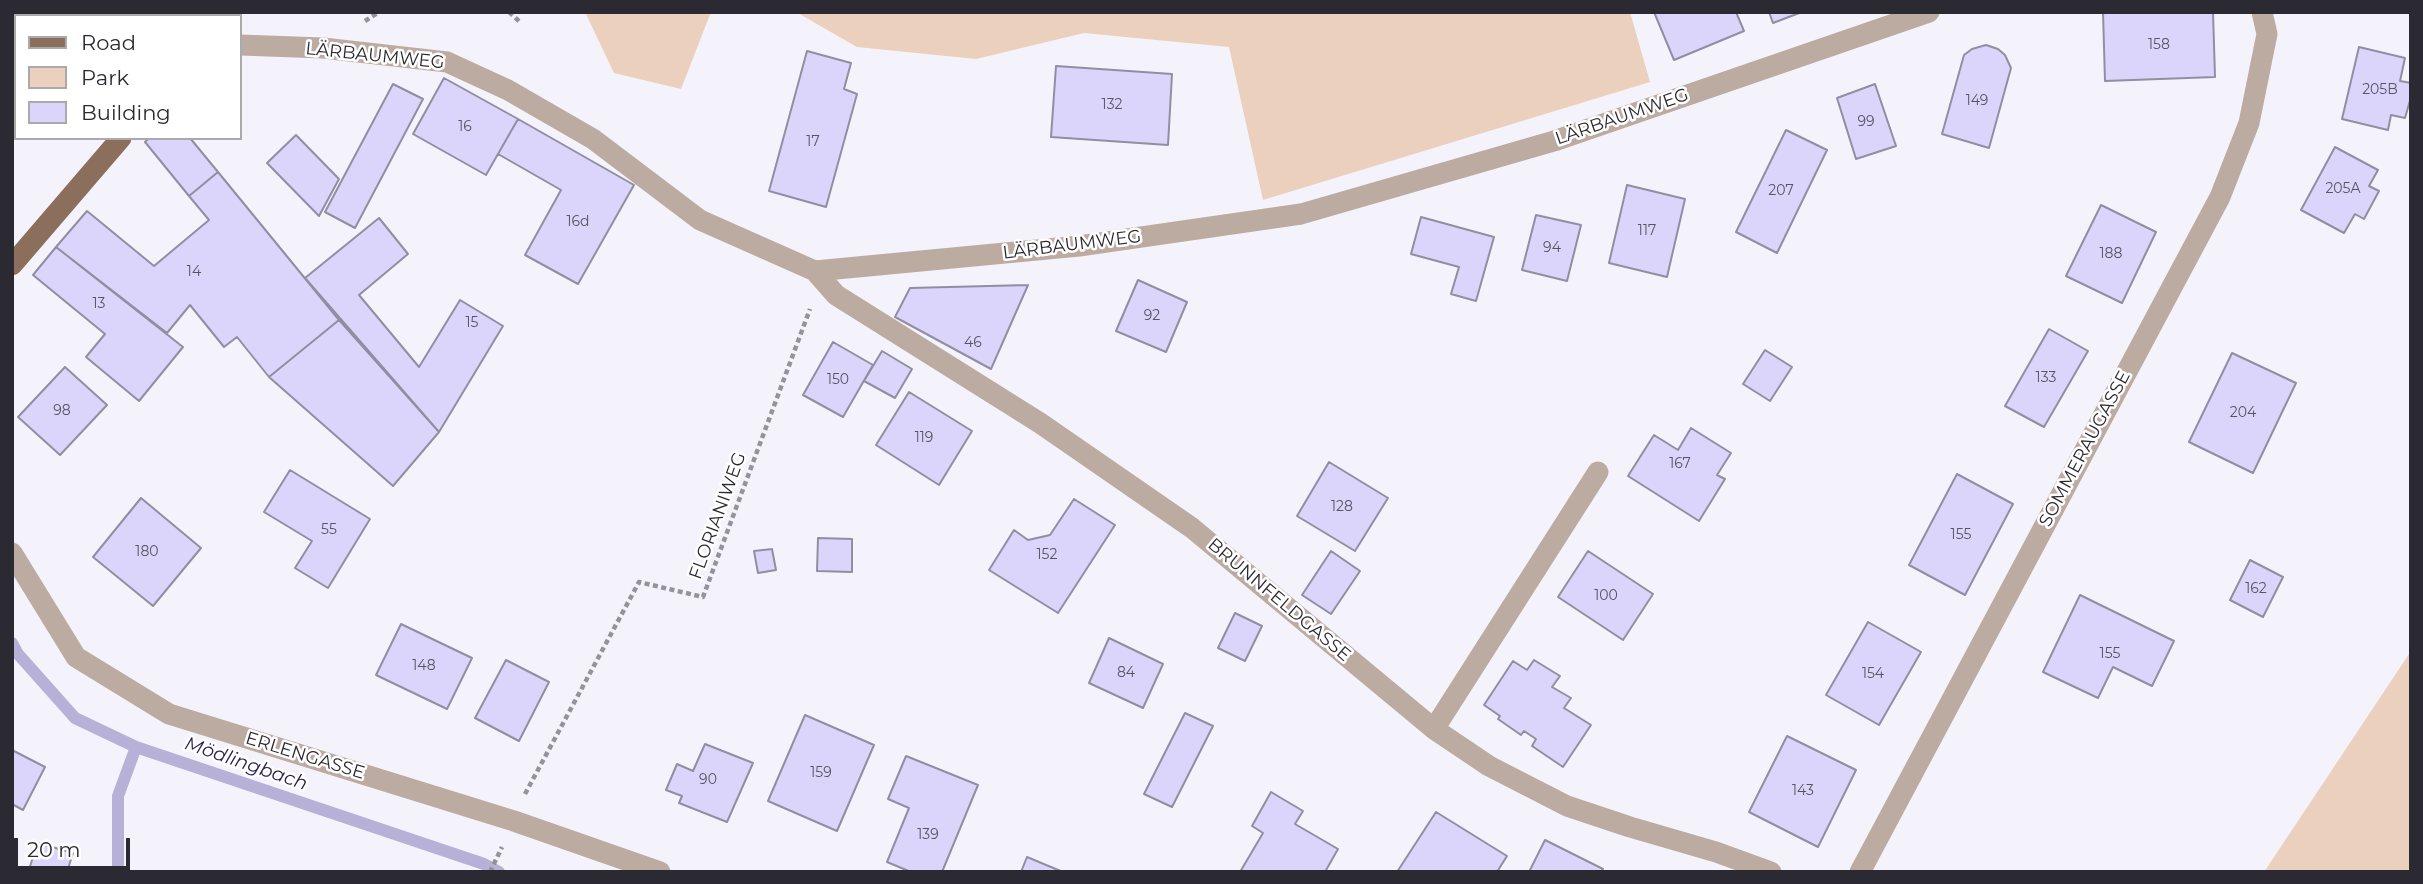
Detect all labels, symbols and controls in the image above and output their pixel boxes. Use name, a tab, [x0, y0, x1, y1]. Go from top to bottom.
legend	[14, 14, 242, 140]
text: Road	[81, 30, 136, 55]
house number: 158	[2148, 37, 2170, 53]
street label: LÄRBAUMWEG	[305, 38, 445, 74]
text: Park	[81, 65, 129, 90]
house number: 205B	[2362, 82, 2398, 98]
street label: LÄRBAUMWEG	[1553, 84, 1691, 150]
house number: 149	[1966, 93, 1988, 109]
house number: 132	[1102, 97, 1122, 113]
text: Building	[81, 100, 171, 125]
house number: 99	[1857, 114, 1875, 130]
house number: 16	[458, 119, 472, 135]
house number: 17	[806, 134, 820, 150]
house number: 205A	[2325, 181, 2361, 197]
house number: 207	[1768, 183, 1794, 199]
house number: 16d	[566, 214, 590, 230]
house number: 117	[1638, 223, 1656, 239]
street label: LÄRBAUMWEG	[1001, 226, 1143, 264]
house number: 94	[1543, 240, 1561, 256]
house number: 188	[2100, 246, 2122, 262]
house number: 14	[187, 264, 201, 280]
house number: 13	[93, 296, 105, 312]
house number: 92	[1144, 308, 1160, 324]
house number: 15	[466, 315, 478, 331]
house number: 46	[964, 335, 982, 351]
street label: SOMMERAUGASSE	[2035, 367, 2135, 531]
house number: 133	[2036, 370, 2056, 386]
house number: 150	[827, 372, 849, 388]
house number: 98	[53, 403, 71, 419]
house number: 204	[2230, 405, 2256, 421]
house number: 119	[915, 430, 933, 446]
street label: FLORIANIWEG	[685, 450, 751, 582]
house number: 167	[1669, 456, 1691, 472]
house number: 128	[1331, 499, 1353, 515]
house number: 55	[321, 522, 337, 538]
house number: 155	[1951, 527, 1971, 543]
street label: BRUNNFELDGASSE	[1203, 534, 1355, 666]
house number: 180	[135, 544, 159, 560]
house number: 152	[1037, 547, 1057, 563]
house number: 162	[2245, 581, 2267, 597]
house number: 100	[1594, 588, 1618, 604]
house number: 155	[2100, 646, 2120, 662]
house number: 148	[412, 658, 436, 674]
house number: 84	[1117, 665, 1135, 681]
house number: 154	[1862, 666, 1884, 682]
street label: ERLENGASSE	[243, 728, 367, 784]
water label: Mödlingbach	[182, 732, 310, 796]
house number: 159	[810, 765, 832, 781]
house number: 90	[699, 772, 717, 788]
house number: 143	[1792, 783, 1814, 799]
scale bar	[18, 824, 133, 868]
house number: 139	[917, 827, 939, 843]
text: 20 m	[27, 837, 81, 862]

